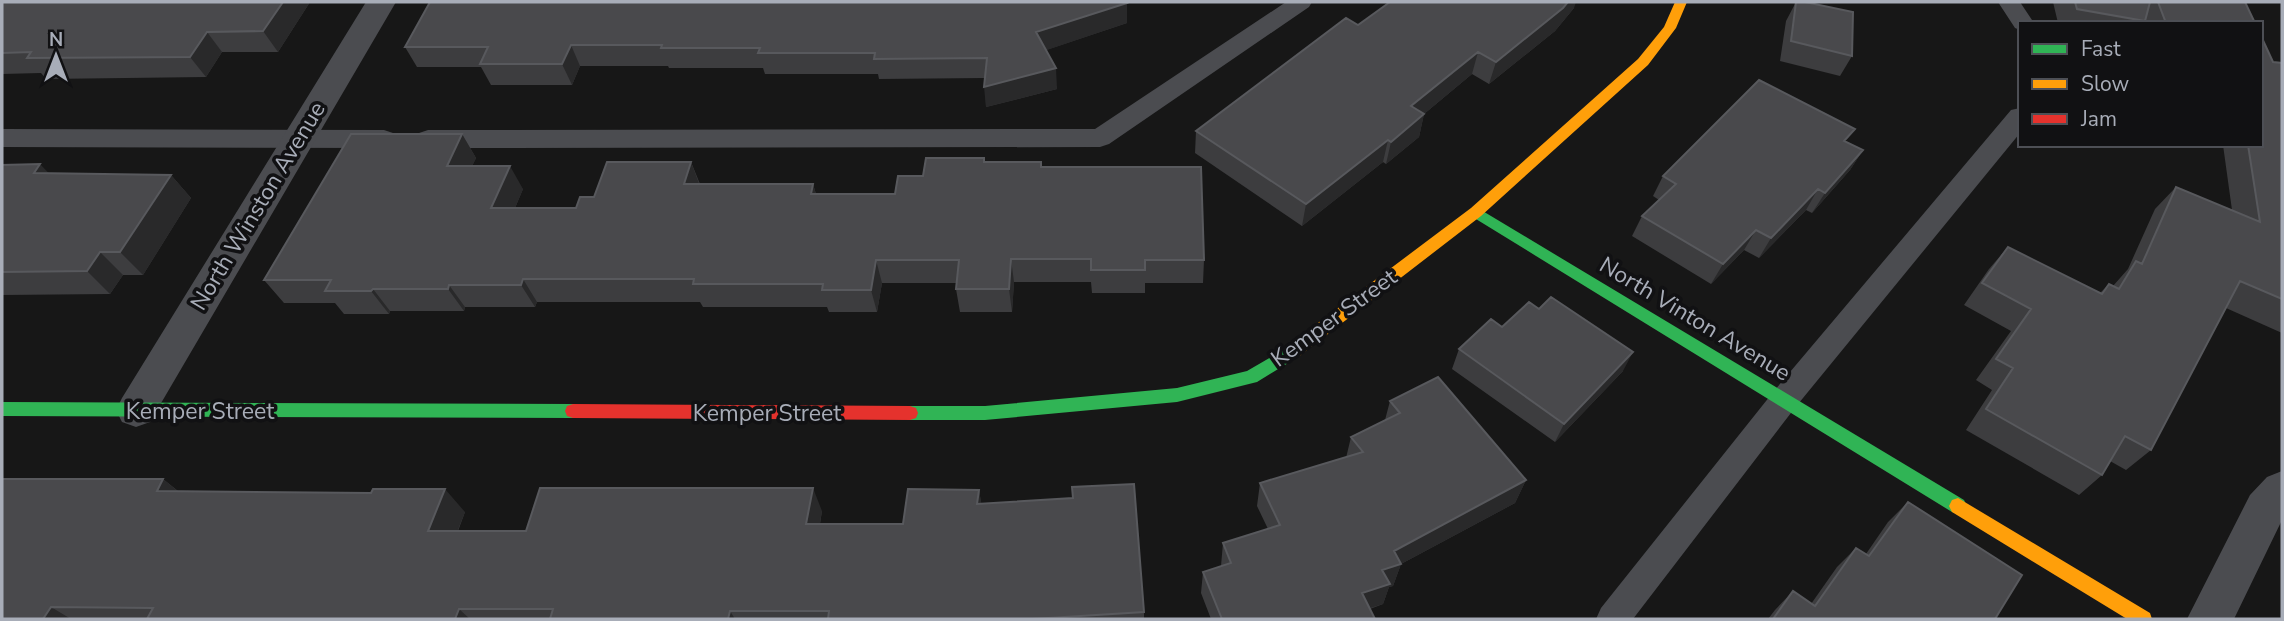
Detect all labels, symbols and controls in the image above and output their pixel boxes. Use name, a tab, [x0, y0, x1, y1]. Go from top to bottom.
north arrow	[21, 21, 91, 91]
legend	[2018, 21, 2263, 147]
text: N	[49, 27, 63, 53]
text: Fast	[2081, 35, 2121, 63]
text: Slow	[2081, 70, 2130, 98]
street label: North Winston Avenue	[183, 96, 333, 316]
text: Jam	[2080, 105, 2117, 133]
street label: North Vinton Avenue	[1594, 250, 1796, 388]
street label: Kemper Street	[1265, 261, 1404, 374]
street label: Kemper Street	[126, 396, 275, 427]
street label: Kemper Street	[693, 398, 842, 429]

